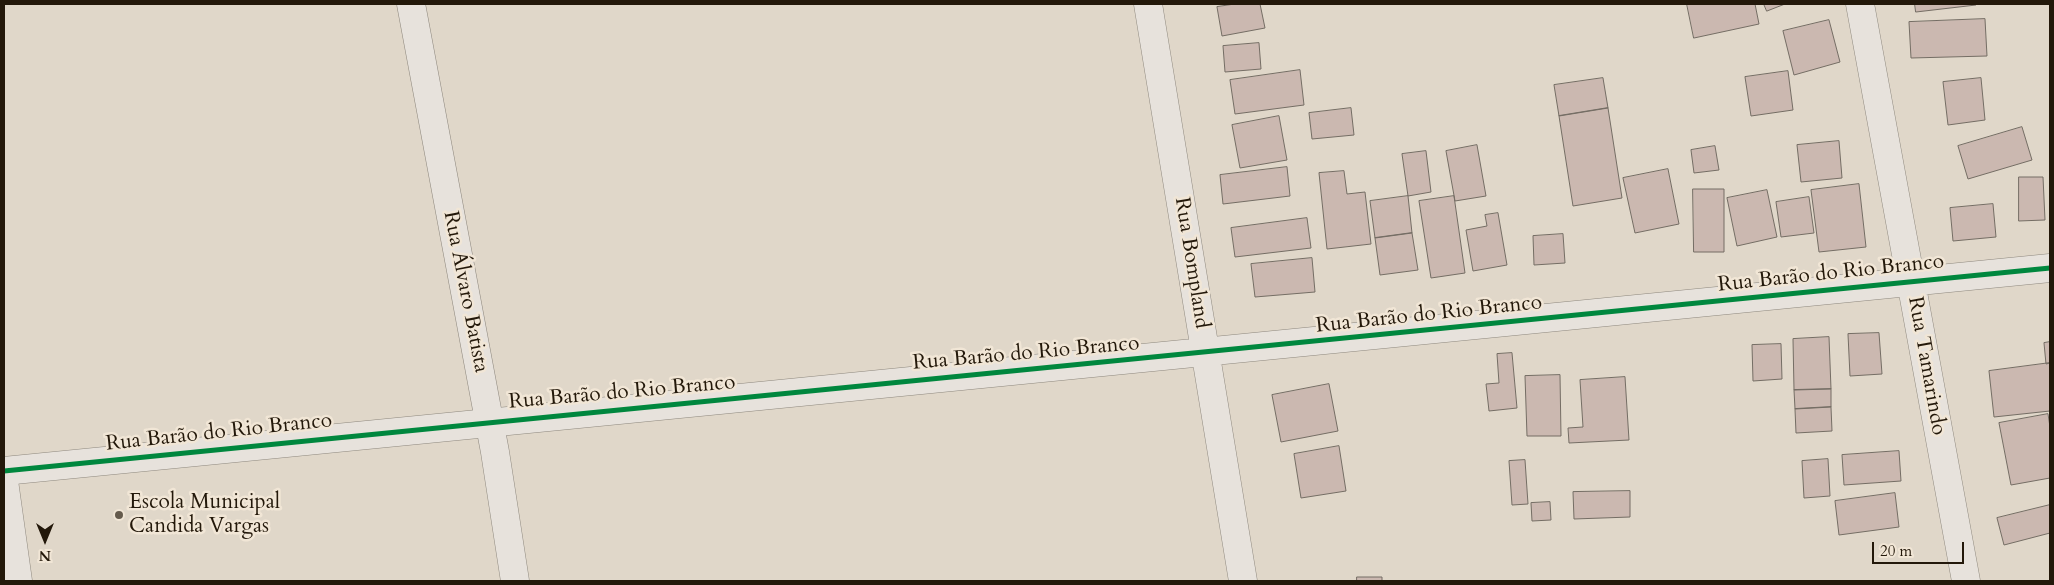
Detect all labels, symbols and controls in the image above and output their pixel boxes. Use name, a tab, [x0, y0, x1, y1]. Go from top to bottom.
street label: Rua Bompland	[1168, 195, 1214, 331]
street label: Rua Álvaro Batista	[437, 209, 493, 375]
street label: Rua Barão do Rio Branco	[1717, 250, 1945, 298]
street label: Rua Barão do Rio Branco	[1315, 291, 1543, 339]
street label: Rua Tamarindo	[1901, 295, 1951, 437]
street label: Rua Barão do Rio Branco	[912, 332, 1140, 376]
street label: Rua Barão do Rio Branco	[508, 371, 736, 415]
street label: Rua Barão do Rio Branco	[105, 409, 333, 457]
place label: Escola Municipal Candida Vargas	[129, 490, 280, 540]
marker: Escola Municipal Candida Vargas	[113, 509, 125, 521]
north arrow	[20, 515, 70, 565]
scale bar	[1874, 532, 1966, 564]
text: 20 m	[1880, 541, 1912, 561]
text: N	[39, 546, 51, 565]

